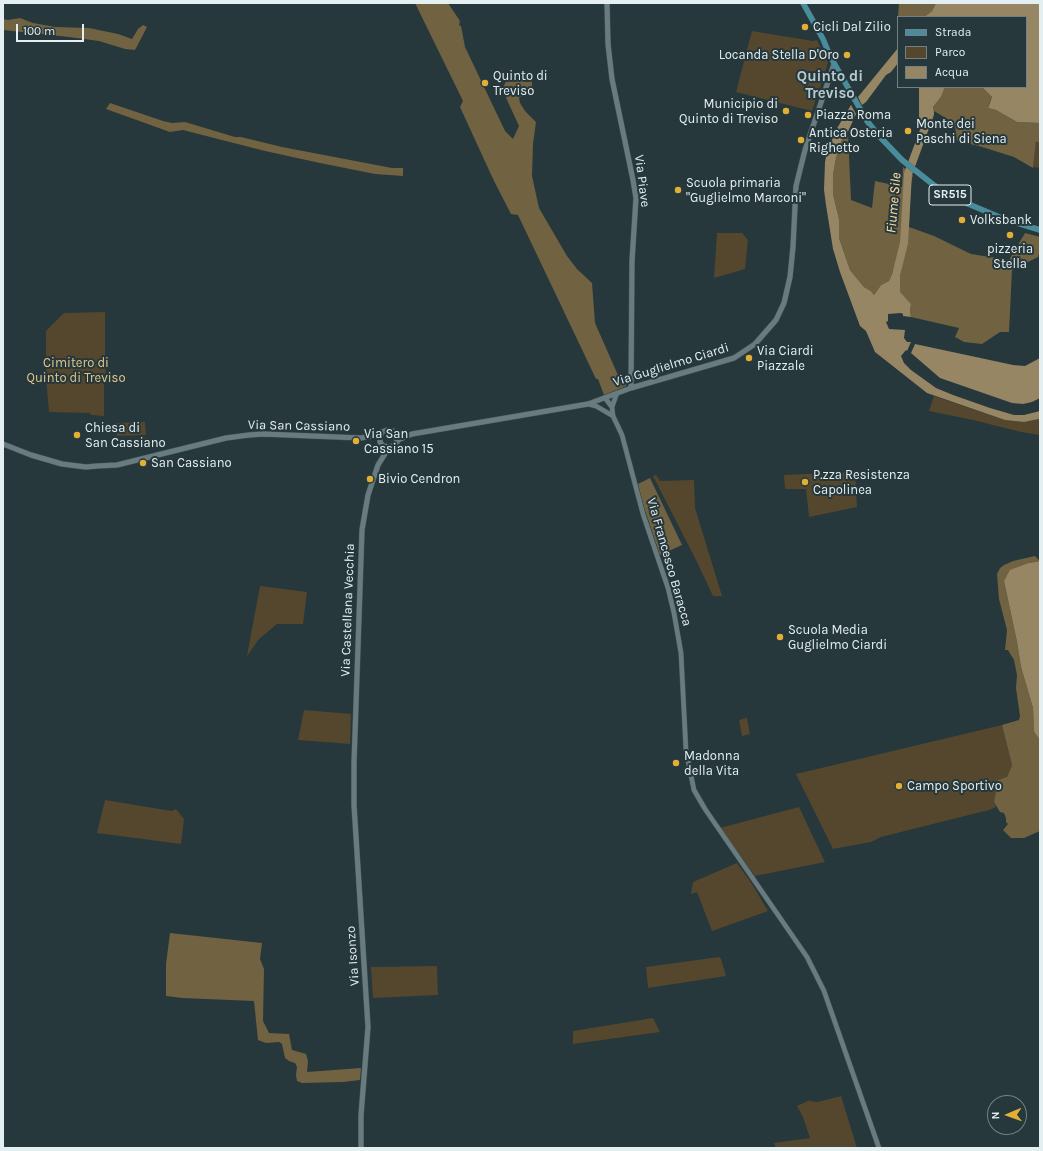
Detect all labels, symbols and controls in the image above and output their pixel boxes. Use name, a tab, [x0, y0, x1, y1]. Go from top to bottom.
scale bar	[18, 16, 86, 42]
legend	[897, 16, 1027, 88]
place label: Cicli Dal Zilio	[813, 19, 891, 35]
marker: Cicli Dal Zilio	[800, 22, 810, 32]
text: 100 m	[23, 24, 55, 38]
text: Strada	[935, 25, 971, 39]
text: Parco	[935, 45, 965, 59]
place label: Locanda Stella D'Oro	[719, 47, 839, 63]
marker: Locanda Stella D'Oro	[842, 50, 852, 60]
text: Acqua	[935, 65, 969, 79]
place label: Quinto di Treviso	[493, 68, 548, 99]
district label: Quinto di Treviso	[797, 68, 863, 103]
marker: Quinto di Treviso	[480, 78, 490, 88]
place label: Municipio di Quinto di Treviso	[679, 96, 778, 127]
marker: Municipio di Quinto di Treviso	[781, 106, 791, 116]
place label: Piazza Roma	[816, 107, 891, 123]
marker: Piazza Roma	[803, 110, 813, 120]
place label: Monte dei Paschi di Siena	[916, 116, 1007, 147]
place label: Antica Osteria Righetto	[809, 125, 893, 156]
marker: Monte dei Paschi di Siena	[903, 126, 913, 136]
marker: Antica Osteria Righetto	[796, 135, 806, 145]
street label: Via Piave	[631, 154, 653, 208]
water label: Fiume Sile	[883, 172, 905, 234]
place label: Scuola primaria "Guglielmo Marconi"	[686, 175, 806, 206]
marker: Scuola primaria "Guglielmo Marconi"	[673, 185, 683, 195]
road number: SR515	[929, 185, 971, 205]
place label: Volksbank	[970, 212, 1032, 228]
marker: Volksbank	[957, 215, 967, 225]
marker: pizzeria Stella	[1005, 230, 1015, 240]
place label: pizzeria Stella	[987, 241, 1033, 272]
street label: Via Guglielmo Ciardi	[611, 340, 731, 390]
place label: Via Ciardi Piazzale	[757, 343, 814, 374]
marker: Via Ciardi Piazzale	[744, 353, 754, 363]
park label: Cimitero di Quinto di Treviso	[26, 355, 126, 386]
street label: Via San Cassiano	[248, 417, 350, 435]
place label: Chiesa di San Cassiano	[85, 420, 166, 451]
place label: Via San Cassiano 15	[364, 426, 433, 457]
marker: Chiesa di San Cassiano	[72, 430, 82, 440]
marker: Via San Cassiano 15	[351, 436, 361, 446]
place label: San Cassiano	[151, 455, 232, 471]
marker: San Cassiano	[138, 458, 148, 468]
place label: P.zza Resistenza Capolinea	[813, 467, 910, 498]
place label: Bivio Cendron	[378, 471, 460, 487]
marker: Bivio Cendron	[365, 474, 375, 484]
marker: P.zza Resistenza Capolinea	[800, 477, 810, 487]
street label: Via Francesco Baracca	[643, 496, 695, 628]
street label: Via Castellana Vecchia	[338, 543, 358, 677]
place label: Scuola Media Guglielmo Ciardi	[788, 622, 887, 653]
marker: Scuola Media Guglielmo Ciardi	[775, 632, 785, 642]
place label: Madonna della Vita	[684, 748, 740, 779]
marker: Madonna della Vita	[671, 758, 681, 768]
place label: Campo Sportivo	[907, 778, 1002, 794]
marker: Campo Sportivo	[894, 781, 904, 791]
street label: Via Isonzo	[343, 925, 363, 987]
north arrow	[987, 1095, 1027, 1135]
text: N	[989, 1111, 1002, 1120]

